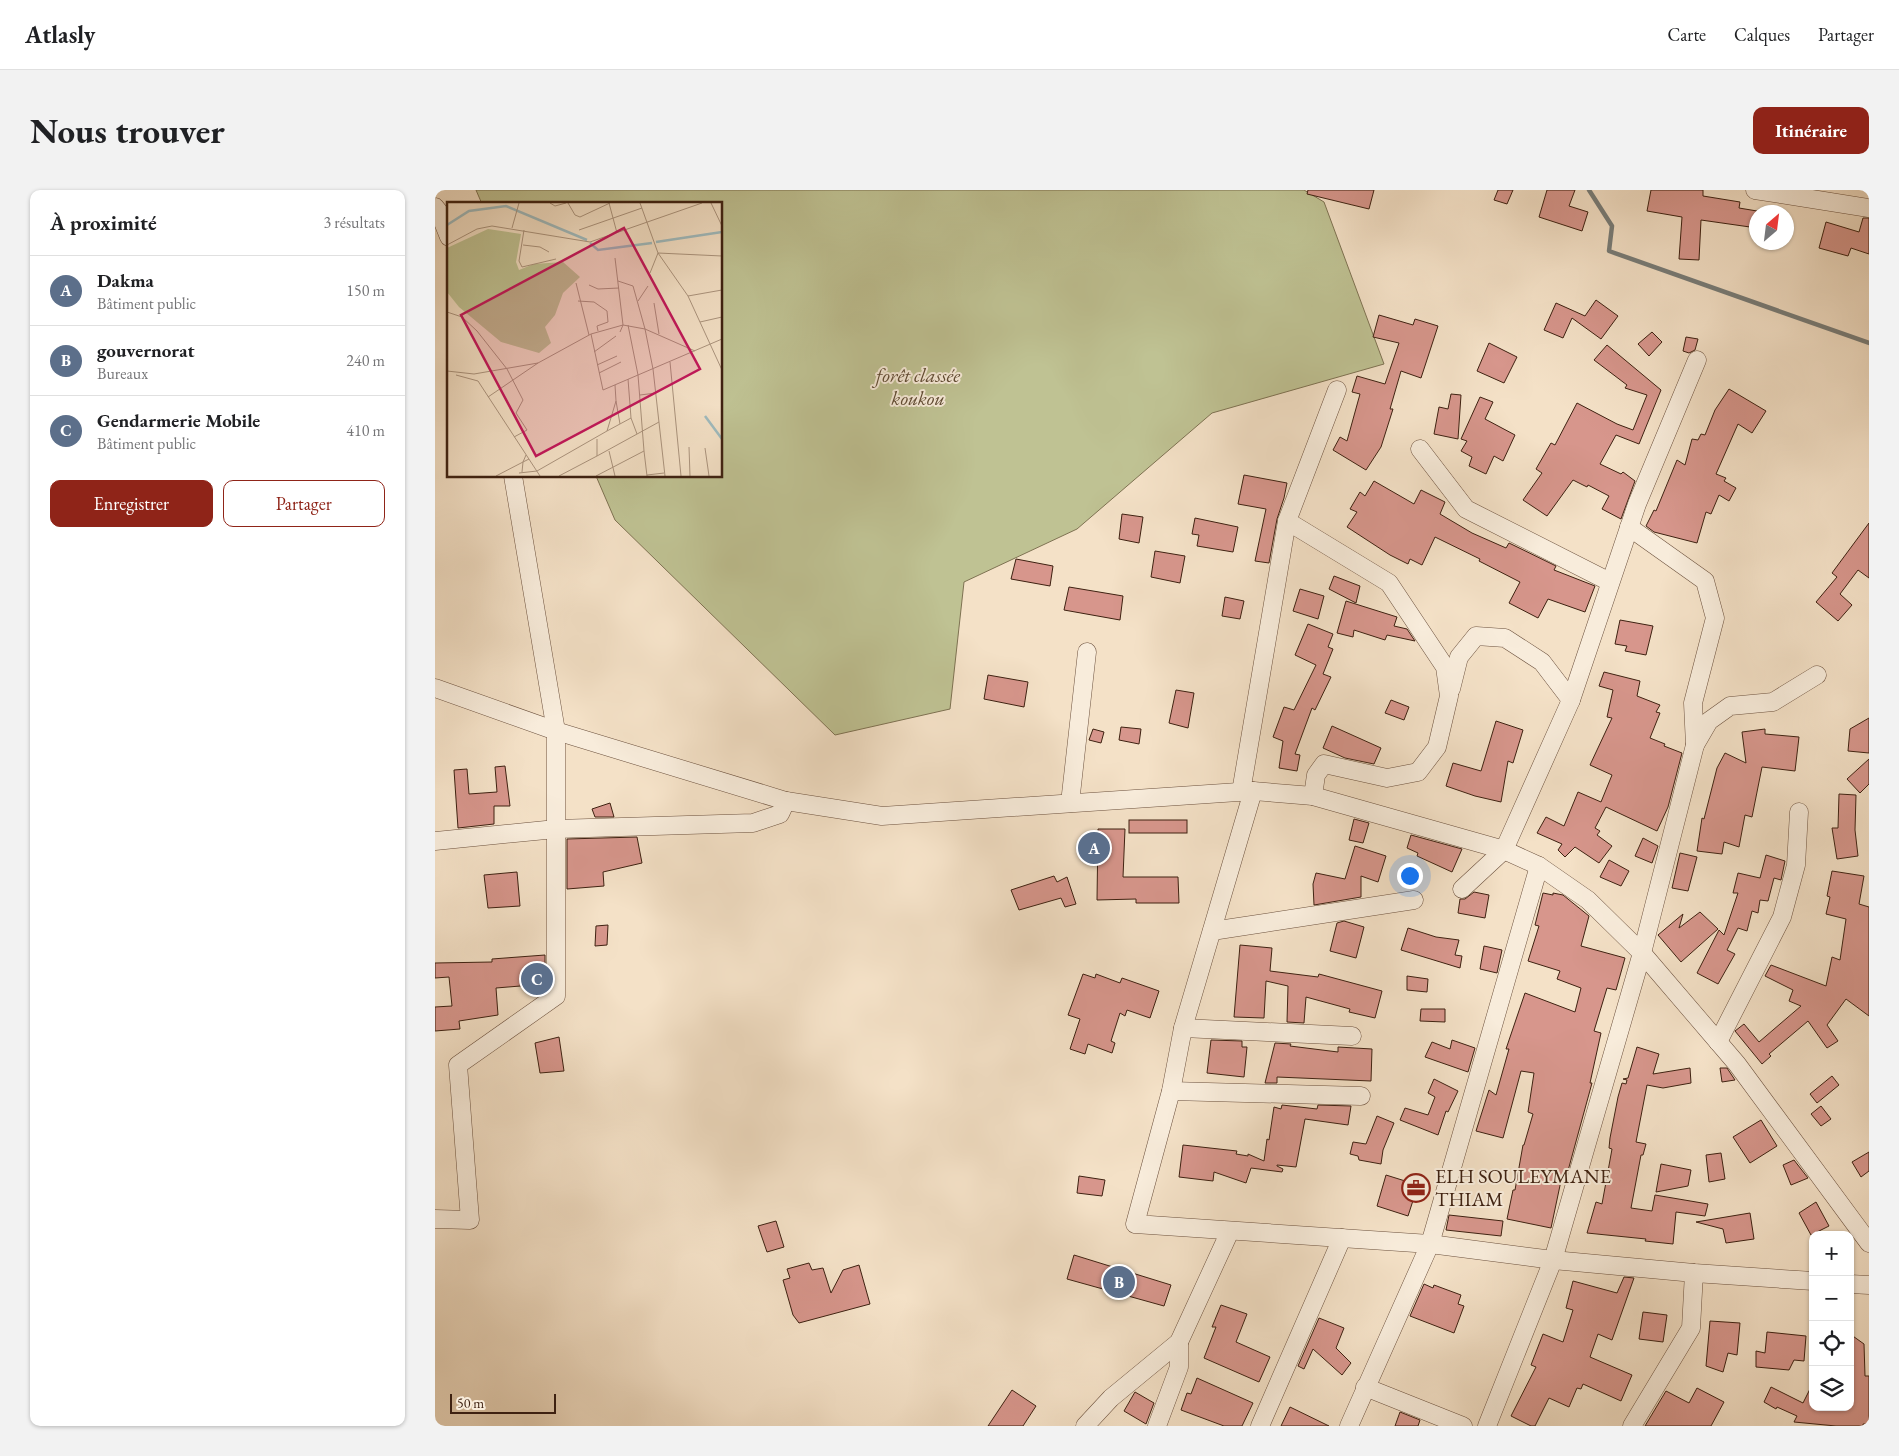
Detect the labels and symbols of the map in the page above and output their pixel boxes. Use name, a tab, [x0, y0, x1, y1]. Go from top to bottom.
inset map	[447, 202, 723, 478]
north arrow	[1749, 205, 1794, 250]
park label: forêt classée koukou	[872, 362, 960, 411]
pin: A	[1078, 829, 1110, 867]
your location	[1397, 863, 1423, 889]
pin: C	[521, 960, 553, 998]
place label: ELH SOULEYMANE THIAM	[1435, 1163, 1611, 1212]
office icon: ELH SOULEYMANE THIAM	[1401, 1173, 1431, 1203]
pin: B	[1103, 1263, 1135, 1301]
scale bar	[450, 1391, 556, 1414]

